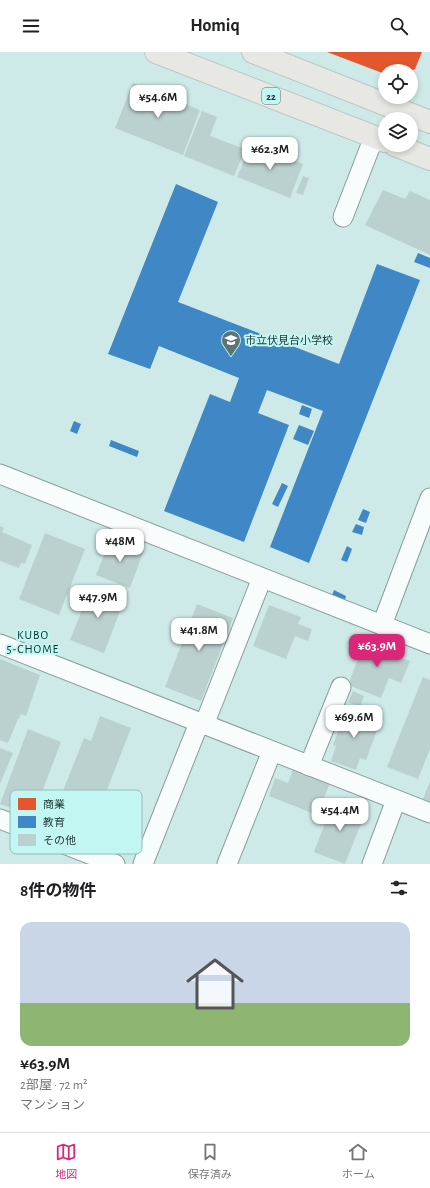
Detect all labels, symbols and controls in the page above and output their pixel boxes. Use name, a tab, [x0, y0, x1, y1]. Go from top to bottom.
icon: menu	[20, 15, 42, 37]
icon: search	[388, 15, 410, 37]
text: Homiq	[190, 17, 240, 35]
map controls	[378, 64, 418, 152]
button: locate	[378, 64, 418, 104]
pin: ¥54.6M	[125, 85, 191, 119]
road number: 22	[262, 88, 280, 104]
text: ¥54.6M	[139, 91, 177, 104]
button: layers	[378, 112, 418, 152]
pin: ¥62.3M	[237, 137, 303, 171]
text: ¥62.3M	[251, 143, 289, 156]
school or university icon: 市立伏見台小学校	[220, 329, 242, 357]
place label: 市立伏見台小学校	[245, 334, 333, 346]
pin: ¥48M	[96, 529, 144, 563]
text: ¥48M	[105, 535, 135, 548]
pin: ¥47.9M	[65, 585, 131, 619]
text: ¥47.9M	[79, 591, 117, 604]
pin: ¥41.8M	[166, 618, 232, 652]
text: ¥41.8M	[180, 624, 218, 637]
district label: KUBO 5-CHOME	[7, 629, 59, 655]
pin: ¥63.9M	[344, 634, 410, 668]
text: ¥63.9M	[358, 640, 396, 653]
pin: ¥69.6M	[321, 705, 387, 739]
text: ¥69.6M	[334, 711, 374, 724]
legend	[10, 790, 142, 854]
pin: ¥54.4M	[307, 798, 373, 832]
text: 商業	[43, 799, 65, 810]
text: ¥54.4M	[321, 804, 359, 817]
text: 教育	[43, 816, 65, 828]
text: その他	[43, 835, 76, 846]
icon: filters	[388, 877, 410, 899]
text: 8件の物件	[20, 882, 96, 899]
icon: home	[179, 948, 251, 1020]
text: ¥63.9M	[20, 1055, 70, 1072]
text: 2部屋 · 72 m²	[20, 1079, 88, 1092]
text: マンション	[20, 1099, 85, 1112]
tab: 地図	[55, 1141, 77, 1181]
tab: 保存済み	[188, 1141, 232, 1181]
tab: ホーム	[342, 1141, 375, 1181]

